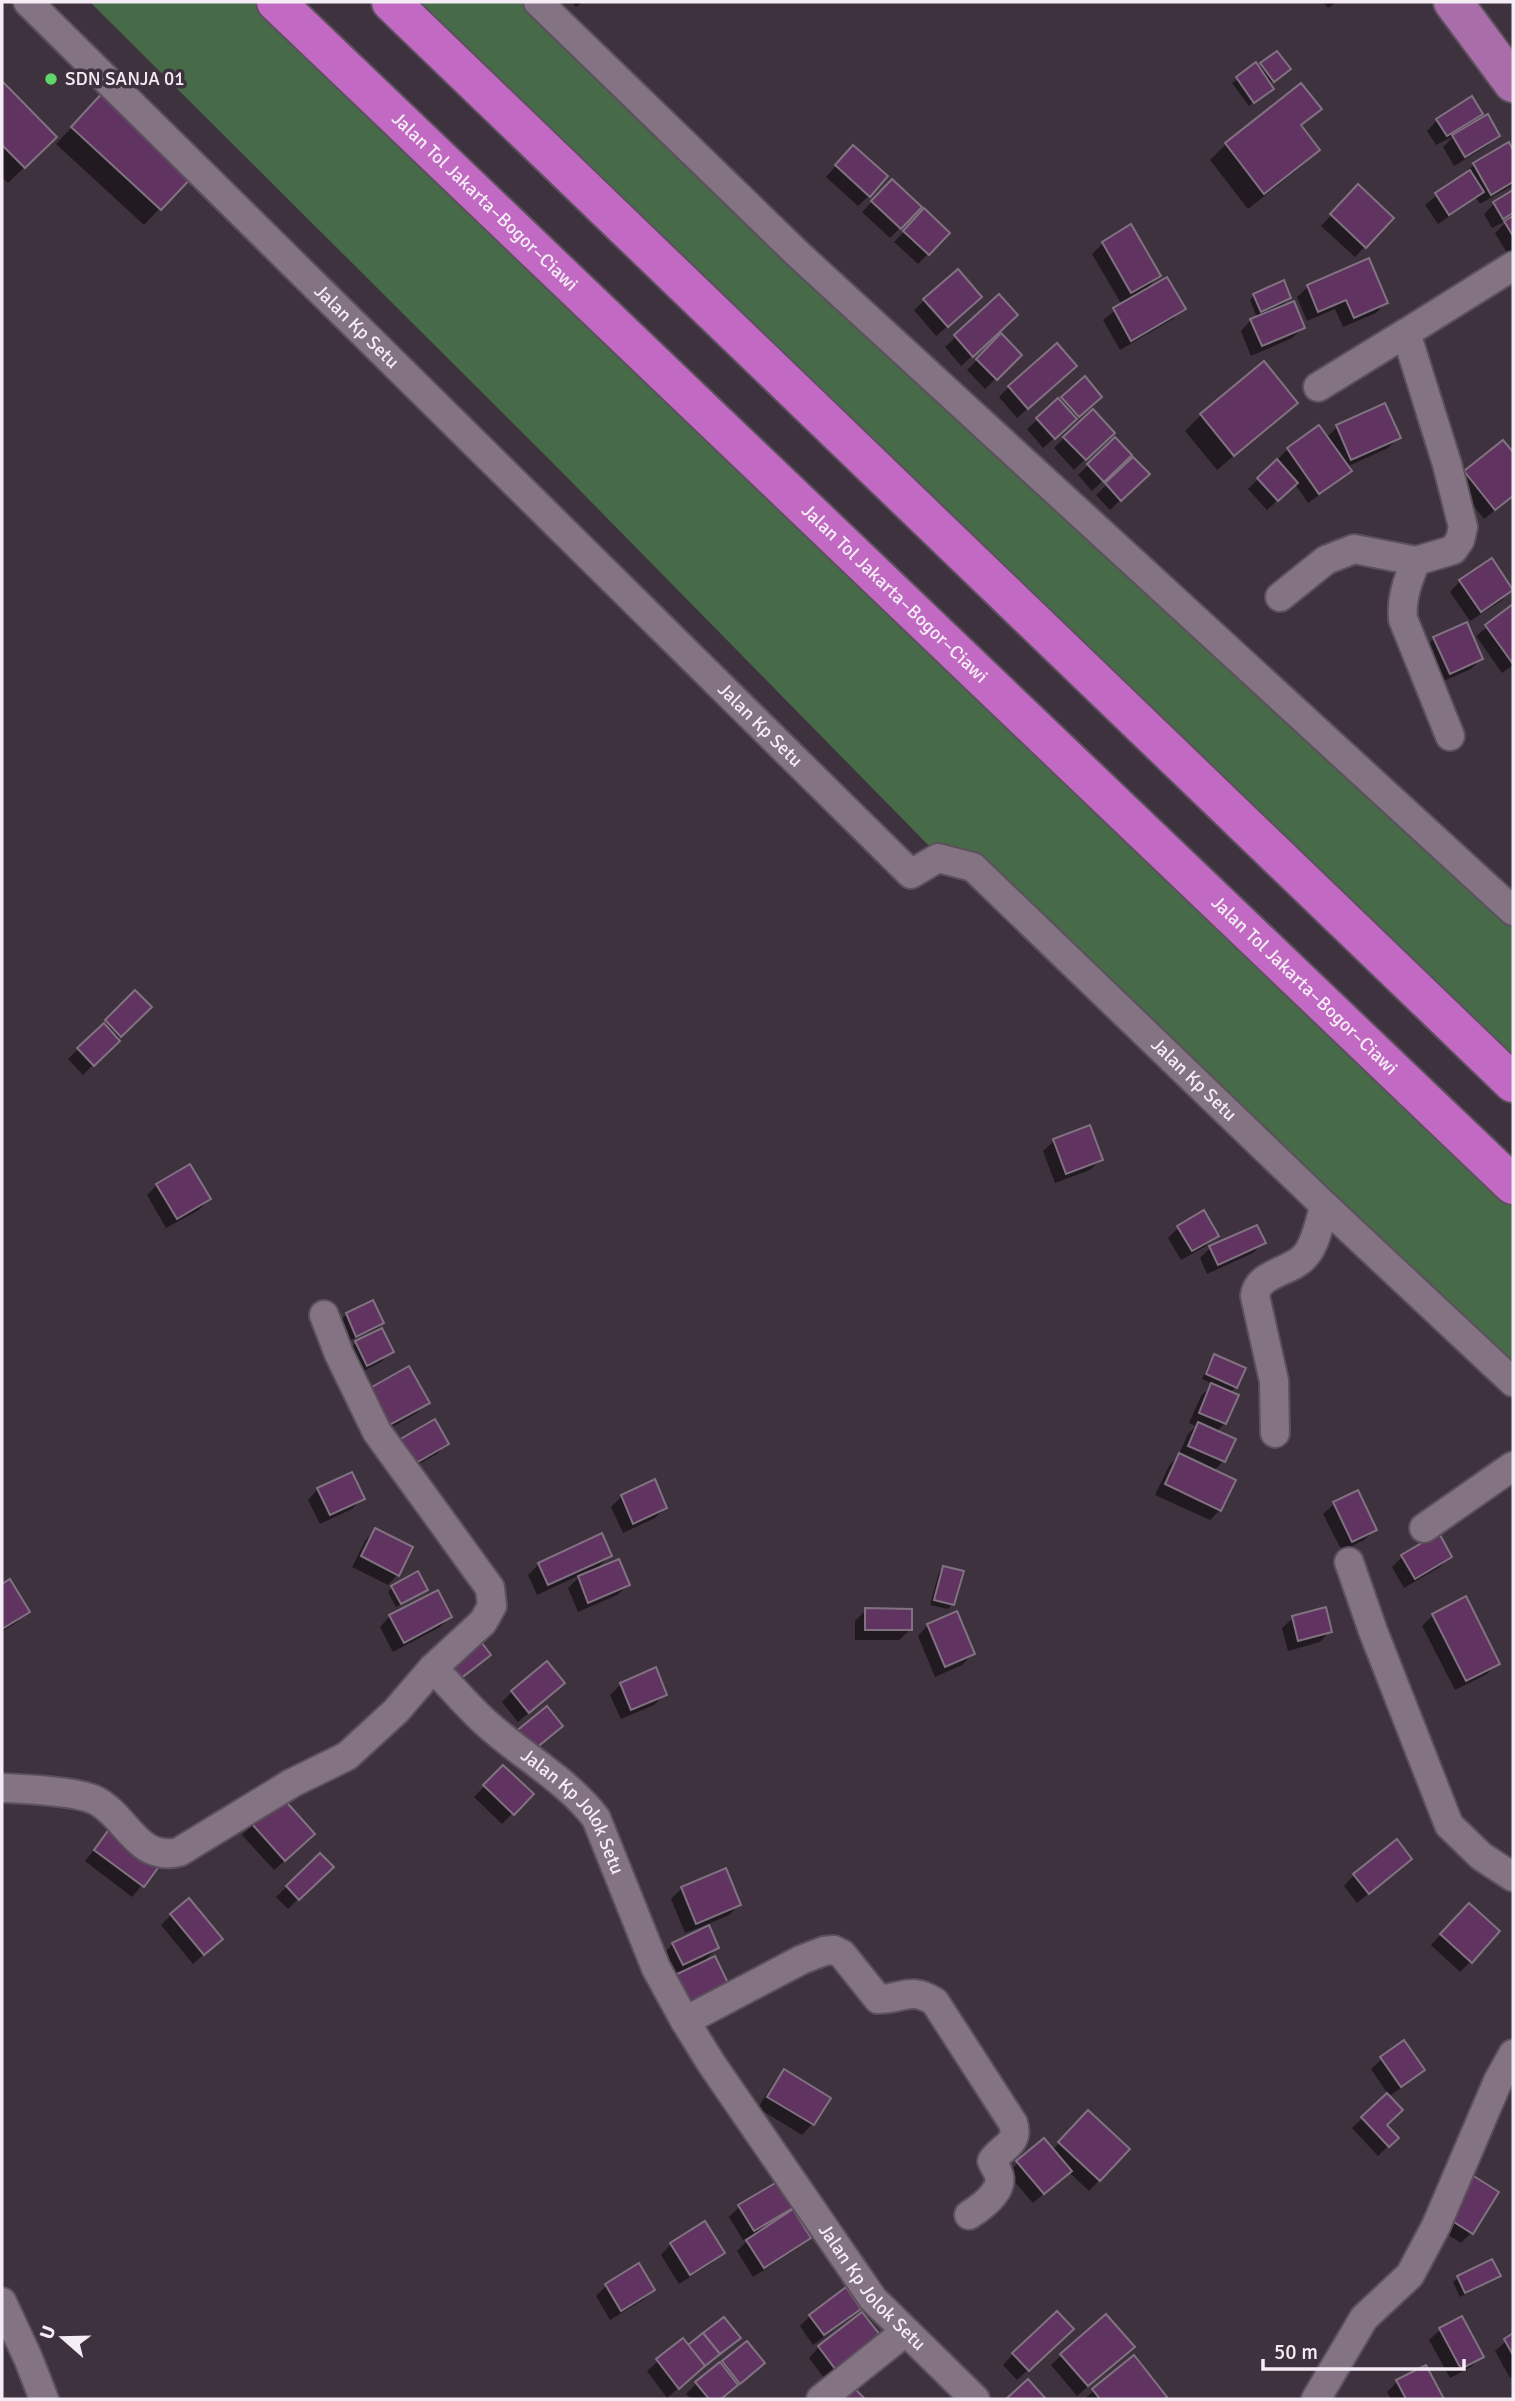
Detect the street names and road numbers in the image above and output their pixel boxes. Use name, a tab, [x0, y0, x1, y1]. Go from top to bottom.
street label: Jalan Tol Jakarta–Bogor–Ciawi	[387, 107, 583, 297]
street label: Jalan Kp Setu	[309, 279, 404, 374]
street label: Jalan Tol Jakarta–Bogor–Ciawi	[796, 499, 993, 688]
street label: Jalan Kp Setu	[713, 678, 808, 772]
street label: Jalan Tol Jakarta–Bogor–Ciawi	[1206, 891, 1403, 1080]
street label: Jalan Kp Setu	[1146, 1033, 1242, 1126]
street label: Jalan Kp Jolok Setu	[516, 1743, 629, 1878]
street label: Jalan Kp Jolok Setu	[813, 2219, 931, 2356]

